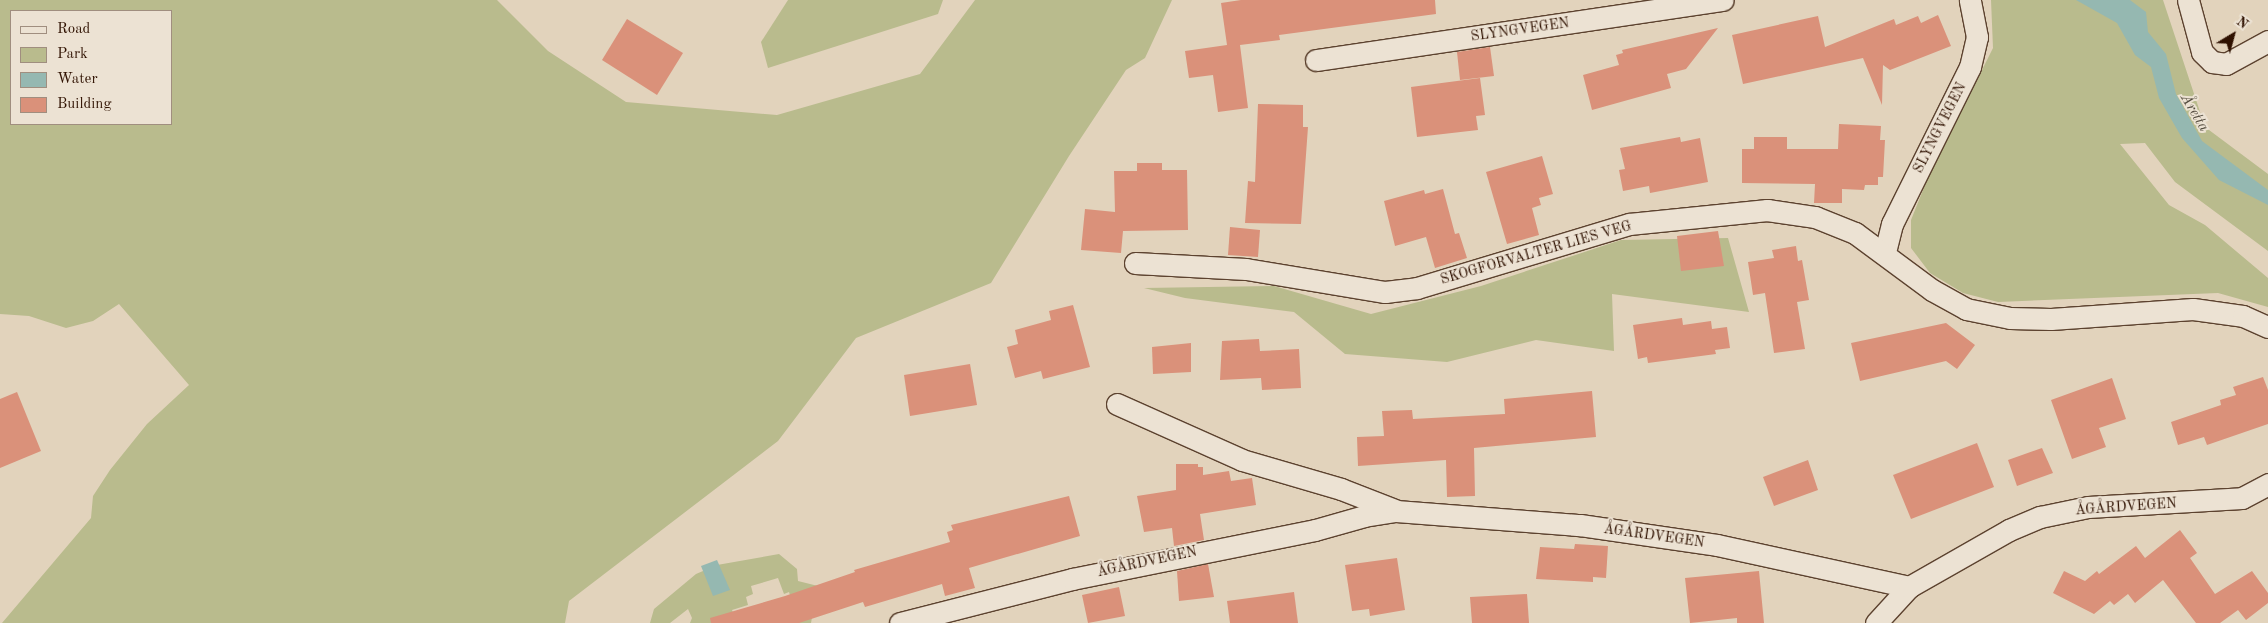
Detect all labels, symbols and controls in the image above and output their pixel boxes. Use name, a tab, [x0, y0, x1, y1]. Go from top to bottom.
legend	[10, 10, 172, 125]
north arrow	[2208, 10, 2258, 60]
text: N	[2234, 14, 2251, 32]
street label: SLYNGVEGEN	[1470, 15, 1570, 45]
text: Road	[57, 22, 90, 37]
text: Park	[57, 47, 88, 62]
text: Water	[57, 72, 98, 87]
street label: SLYNGVEGEN	[1910, 80, 1970, 176]
water label: Åretta	[2176, 91, 2212, 135]
text: Building	[57, 97, 112, 112]
street label: SKOGFORVALTER LIES VEG	[1438, 218, 1634, 288]
street label: ÅGÅRDVEGEN	[2075, 495, 2177, 519]
street label: ÅGÅRDVEGEN	[1602, 521, 1706, 551]
street label: ÅGÅRDVEGEN	[1096, 543, 1198, 581]

